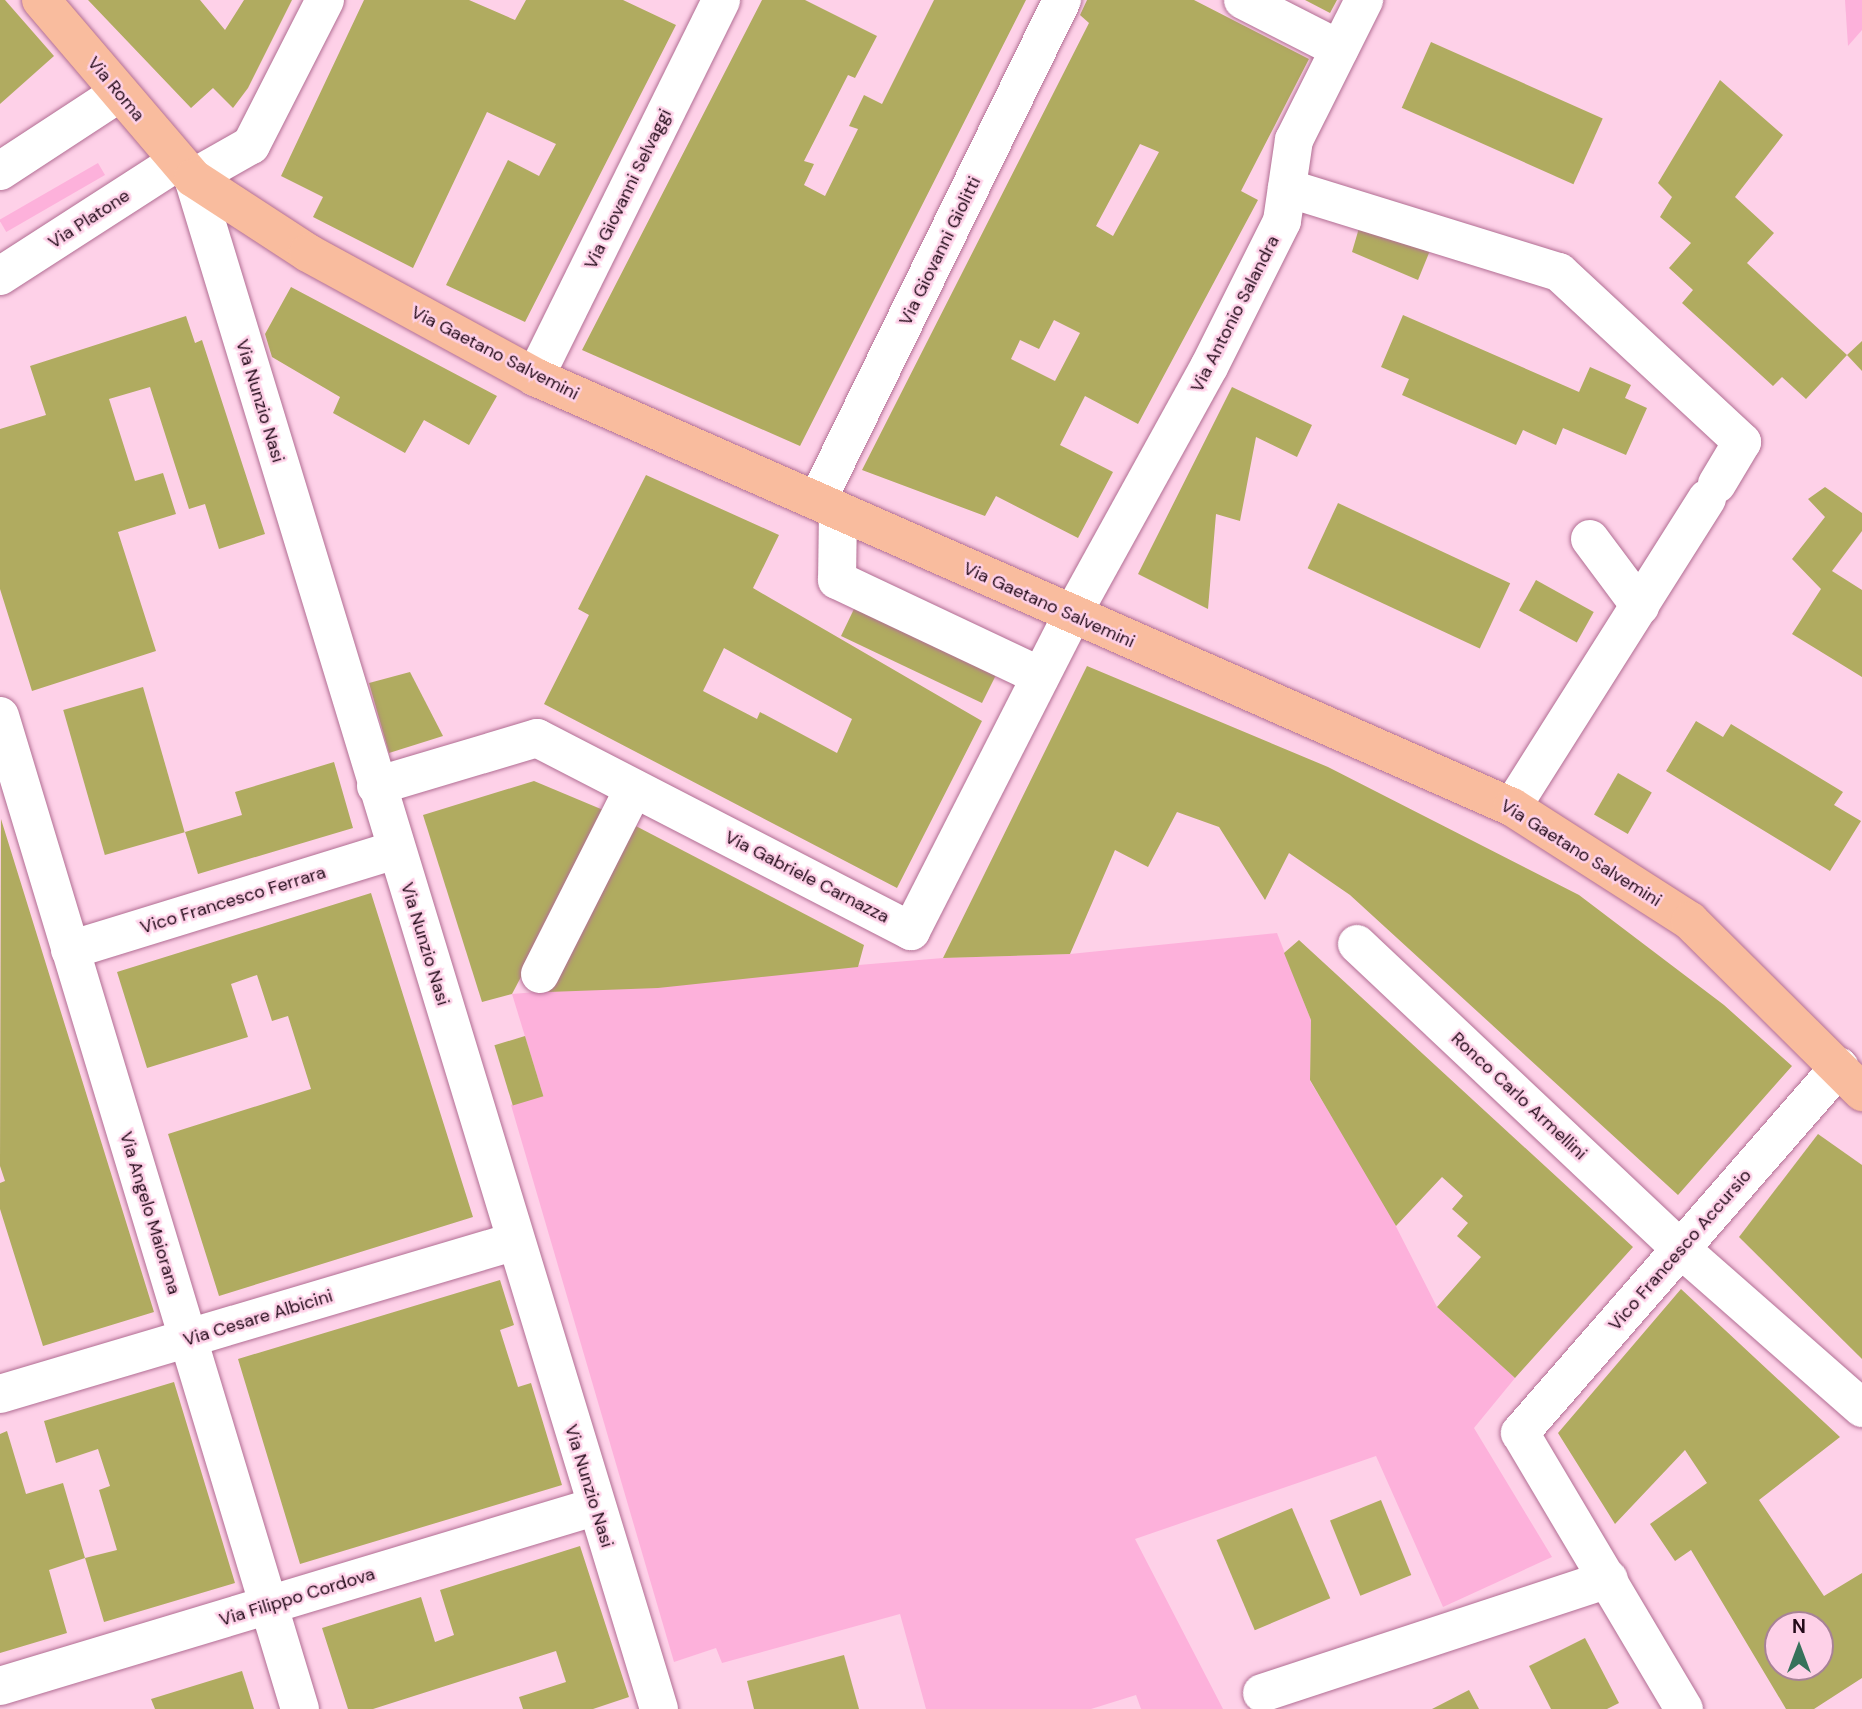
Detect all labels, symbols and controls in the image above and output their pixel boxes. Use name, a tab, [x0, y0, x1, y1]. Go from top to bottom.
street label: Via Roma	[83, 52, 149, 126]
street label: Via Giovanni Selvaggi	[580, 105, 676, 273]
street label: Via Giovanni Giolitti	[895, 173, 985, 329]
street label: Via Platone	[44, 185, 134, 253]
street label: Via Antonio Salandra	[1186, 232, 1284, 396]
street label: Via Gaetano Salvemini	[407, 301, 583, 405]
street label: Via Nunzio Nasi	[231, 337, 289, 465]
street label: Via Gaetano Salvemini	[960, 557, 1138, 653]
street label: Via Gaetano Salvemini	[1497, 795, 1665, 911]
street label: Via Gabriele Carnazza	[721, 826, 893, 928]
street label: Vico Francesco Ferrara	[138, 861, 328, 939]
street label: Via Nunzio Nasi	[396, 880, 454, 1008]
street label: Ronco Carlo Armellini	[1447, 1028, 1591, 1164]
street label: Via Angelo Maiorana	[115, 1129, 185, 1297]
street label: Vico Francesco Accursio	[1604, 1165, 1756, 1335]
street label: Via Cesare Albicini	[181, 1285, 335, 1351]
street label: Via Nunzio Nasi	[560, 1422, 618, 1550]
street label: Via Filippo Cordova	[217, 1563, 377, 1631]
north arrow	[1764, 1611, 1834, 1681]
text: N	[1792, 1614, 1806, 1639]

